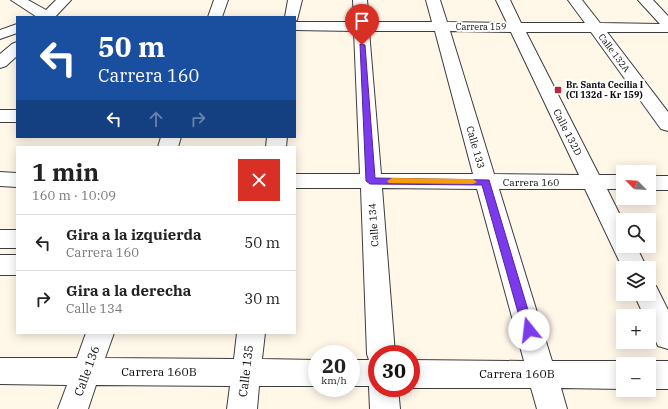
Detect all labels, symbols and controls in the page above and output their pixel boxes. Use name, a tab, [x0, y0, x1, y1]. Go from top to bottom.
pin	[345, 4, 379, 45]
icon: arrive	[351, 10, 373, 32]
street label: Carrera 159	[456, 21, 506, 32]
text: 50 m	[98, 28, 165, 65]
street label: Calle 132A	[596, 31, 633, 75]
icon: left	[32, 32, 84, 84]
text: Carrera 160	[98, 64, 199, 87]
place label: Br. Santa Cecilia I (Cl 132d - Kr 159)	[566, 79, 644, 100]
marker: Br. Santa Cecilia I (Cl 132d - Kr 159)	[553, 85, 563, 95]
street label: Calle 132D	[550, 107, 585, 158]
icon: left	[103, 108, 125, 130]
icon: ahead	[145, 108, 167, 130]
icon: right	[187, 108, 209, 130]
street label: Calle 133	[463, 124, 488, 170]
text: 1 min	[32, 156, 99, 188]
button: close	[238, 159, 280, 201]
north arrow	[616, 165, 656, 205]
map controls	[616, 165, 656, 397]
street label: Carrera 160	[503, 176, 559, 189]
text: 160 m · 10:09	[32, 187, 116, 204]
street label: Calle 134	[365, 203, 382, 247]
button: search	[616, 213, 656, 253]
text: Gira a la izquierda	[66, 225, 202, 244]
icon: left	[32, 232, 54, 254]
text: 50 m	[244, 233, 280, 252]
text: Carrera 160	[66, 244, 139, 261]
button: layers	[616, 261, 656, 301]
text: Gira a la derecha	[66, 281, 191, 300]
icon: right	[32, 288, 54, 310]
text: 30 m	[244, 289, 280, 308]
text: Calle 134	[66, 300, 123, 317]
position arrow	[508, 309, 550, 351]
button: +	[616, 309, 656, 349]
street label: Calle 136	[71, 344, 103, 398]
street label: Calle 135	[235, 344, 256, 398]
speed limit sign: 30	[368, 345, 420, 397]
text: 20	[322, 352, 346, 379]
button: −	[616, 357, 656, 397]
street label: Carrera 160B	[121, 364, 197, 379]
street label: Carrera 160B	[479, 366, 555, 381]
text: km/h	[321, 374, 347, 387]

